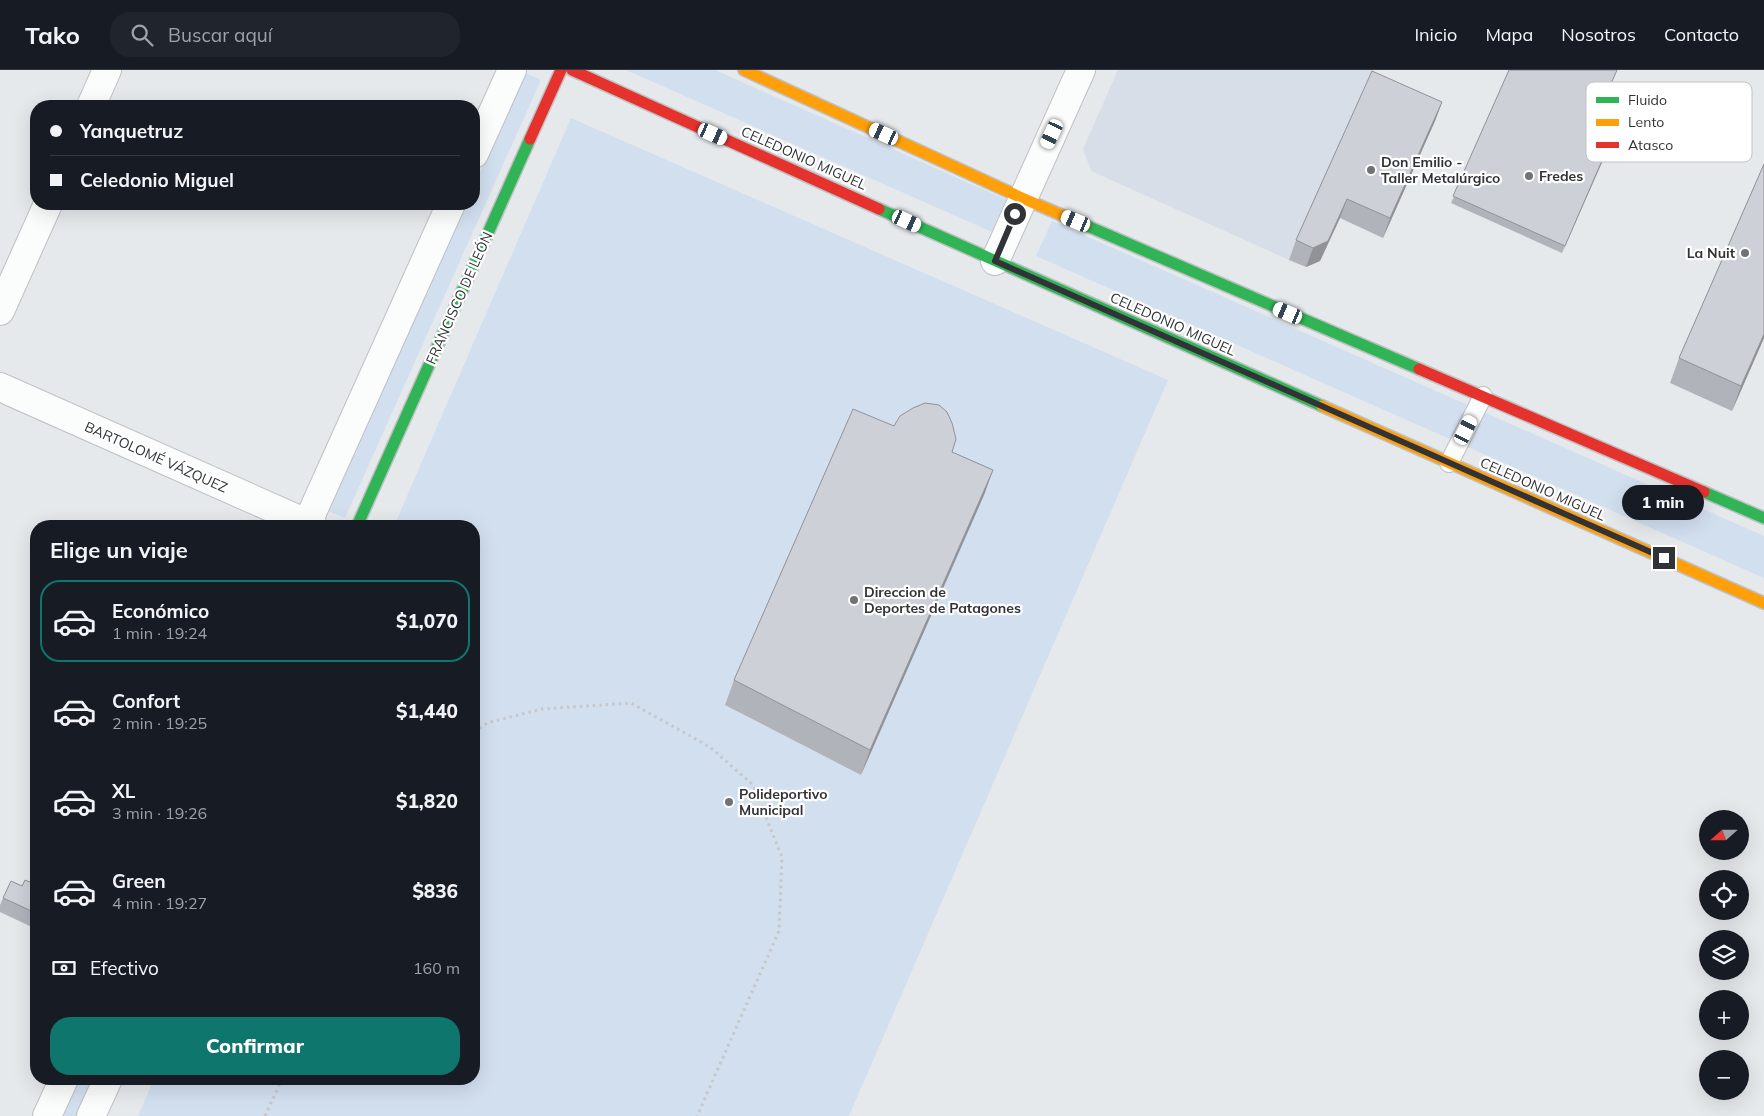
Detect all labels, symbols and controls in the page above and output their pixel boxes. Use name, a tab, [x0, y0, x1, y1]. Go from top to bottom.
search box	[110, 12, 460, 57]
text: Tako	[25, 20, 80, 50]
icon: search	[128, 21, 156, 49]
text: Buscar aquí	[168, 23, 272, 47]
text: Inicio	[1414, 23, 1457, 46]
text: Mapa	[1485, 23, 1533, 46]
text: Nosotros	[1561, 23, 1636, 46]
text: Contacto	[1664, 23, 1739, 46]
legend	[1586, 82, 1752, 162]
text: Fluido	[1628, 91, 1667, 109]
text: Lento	[1628, 113, 1664, 131]
car	[1038, 117, 1065, 151]
text: Yanquetruz	[80, 119, 183, 143]
car	[696, 121, 729, 147]
car	[867, 121, 900, 147]
street label: CELEDONIO MIGUEL	[738, 122, 870, 194]
text: Atasco	[1628, 136, 1673, 154]
place label: Don Emilio - Taller Metalúrgico	[1381, 153, 1500, 187]
marker: Don Emilio - Taller Metalúrgico	[1365, 164, 1377, 176]
place label: Fredes	[1539, 167, 1583, 185]
text: Celedonio Miguel	[80, 168, 234, 192]
marker: Fredes	[1523, 170, 1535, 182]
route start	[1004, 203, 1026, 225]
car	[890, 208, 923, 234]
car	[1059, 208, 1092, 234]
street label: FRANCISCO DE LEÓN	[422, 229, 496, 367]
place label: La Nuit	[1687, 244, 1736, 262]
marker: La Nuit	[1739, 247, 1751, 259]
street label: CELEDONIO MIGUEL	[1107, 288, 1239, 360]
car	[1271, 300, 1304, 326]
car	[1452, 413, 1479, 447]
street label: BARTOLOMÉ VÁZQUEZ	[82, 417, 230, 497]
street label: CELEDONIO MIGUEL	[1477, 453, 1609, 525]
callout: 1 min	[1623, 486, 1705, 520]
text: 1 min	[1642, 492, 1684, 512]
text: Elige un viaje	[50, 536, 188, 564]
route end	[1653, 547, 1675, 569]
place label: Direccion de Deportes de Patagones	[864, 583, 1021, 617]
marker: Direccion de Deportes de Patagones	[848, 594, 860, 606]
icon: car	[52, 599, 97, 644]
text: Económico	[112, 599, 209, 623]
text: $1,070	[396, 609, 458, 633]
text: 1 min · 19:24	[112, 623, 207, 643]
icon: car	[52, 689, 97, 734]
text: Confort	[112, 689, 180, 713]
text: $1,440	[396, 699, 458, 723]
text: 2 min · 19:25	[112, 713, 207, 733]
icon: car	[52, 779, 97, 824]
text: XL	[112, 779, 135, 803]
place label: Polideportivo Municipal	[739, 785, 828, 819]
text: $1,820	[396, 789, 458, 813]
marker: Polideportivo Municipal	[723, 796, 735, 808]
text: 3 min · 19:26	[112, 803, 207, 823]
north arrow	[1699, 810, 1749, 860]
map controls	[1699, 810, 1749, 1100]
icon: car	[52, 869, 97, 914]
text: Green	[112, 869, 166, 893]
button: locate	[1699, 870, 1749, 920]
text: $836	[412, 879, 458, 903]
text: 4 min · 19:27	[112, 893, 207, 913]
button: layers	[1699, 930, 1749, 980]
icon: cash	[50, 954, 78, 982]
text: Efectivo	[90, 956, 159, 980]
text: 160 m	[413, 958, 460, 978]
button: +	[1699, 990, 1749, 1040]
button: Confirmar	[50, 1017, 460, 1075]
button: −	[1699, 1050, 1749, 1100]

